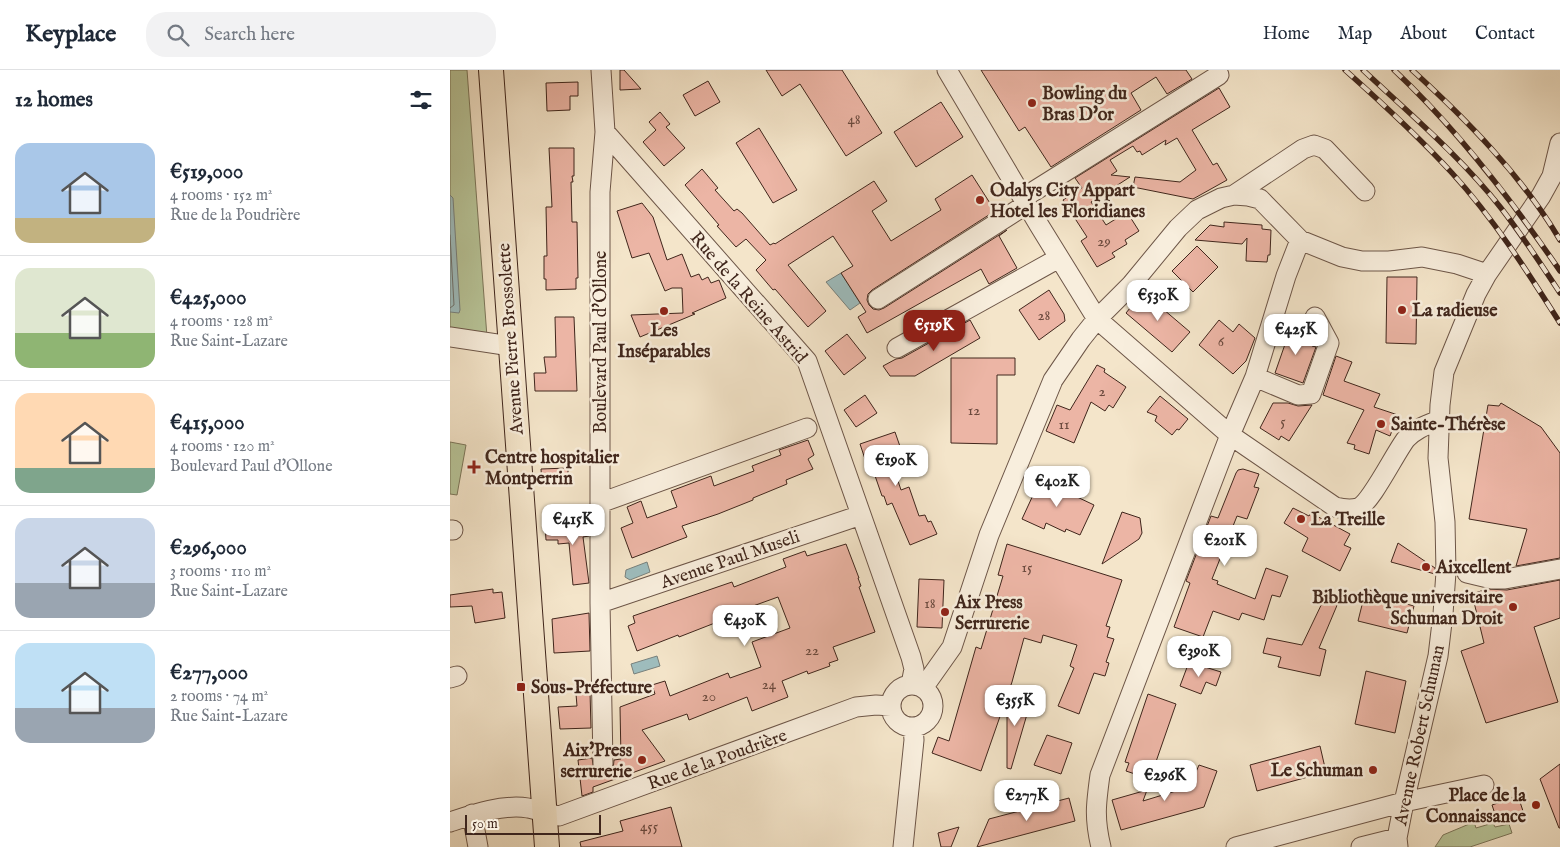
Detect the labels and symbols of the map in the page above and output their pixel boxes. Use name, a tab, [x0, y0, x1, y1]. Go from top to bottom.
place label: Bowling du Bras D'or	[1042, 83, 1128, 127]
marker: Bowling du Bras D'or	[1026, 97, 1038, 109]
house number: 48	[847, 110, 861, 129]
place label: Odalys City Appart Hotel les Floridianes	[990, 180, 1146, 224]
marker: Odalys City Appart Hotel les Floridianes	[974, 194, 986, 206]
street label: Rue de la Reine Astrid	[684, 227, 812, 369]
house number: 29	[1097, 232, 1111, 251]
street label: Avenue Pierre Brossolette	[493, 242, 530, 436]
street label: Boulevard Paul d'Ollone	[590, 251, 613, 433]
pin: €530K	[1123, 280, 1193, 322]
place label: La radieuse	[1412, 300, 1498, 323]
marker: La radieuse	[1396, 304, 1408, 316]
marker: Les Inséparables	[658, 305, 670, 317]
house number: 28	[1038, 306, 1051, 325]
pin: €519K	[899, 310, 969, 352]
pin: €425K	[1261, 314, 1331, 356]
place label: Les Inséparables	[618, 320, 711, 364]
house number: 6	[1218, 332, 1225, 351]
house number: 2	[1098, 382, 1106, 401]
house number: 12	[968, 401, 980, 420]
house number: 5	[1280, 412, 1286, 431]
place label: Sainte-Thérèse	[1391, 414, 1506, 437]
house number: 11	[1058, 415, 1070, 434]
marker: Sainte-Thérèse	[1375, 418, 1387, 430]
pin: €190K	[861, 444, 931, 487]
place label: Centre hospitalier Montperrin	[485, 447, 620, 491]
marker: Centre hospitalier Montperrin	[467, 460, 481, 474]
pin: €402K	[1022, 466, 1092, 508]
pin: €415K	[538, 504, 608, 546]
place label: La Treille	[1311, 509, 1386, 532]
marker: La Treille	[1295, 513, 1307, 525]
pin: €201K	[1190, 524, 1260, 567]
street label: Avenue Paul Museli	[657, 526, 803, 595]
place label: Aixcellent	[1435, 557, 1512, 580]
house number: 15	[1021, 558, 1033, 577]
marker: Aixcellent	[1420, 561, 1432, 573]
place label: Bibliothèque universitaire Schuman Droit	[1312, 587, 1504, 631]
place label: Aix Press Serrurerie	[954, 592, 1030, 636]
house number: 18	[924, 594, 936, 613]
marker: Bibliothèque universitaire Schuman Droit	[1507, 601, 1519, 613]
pin: €430K	[710, 604, 780, 647]
marker: Aix Press Serrurerie	[939, 606, 951, 618]
pin: €390K	[1164, 636, 1234, 678]
house number: 22	[805, 641, 819, 660]
street label: Avenue Robert Schuman	[1390, 643, 1451, 829]
house number: 24	[762, 675, 777, 694]
place label: Sous-Préfecture	[531, 677, 653, 700]
marker: Sous-Préfecture	[515, 681, 527, 693]
pin: €355K	[980, 684, 1050, 727]
house number: 20	[702, 687, 716, 706]
street label: Rue de la Poudrière	[645, 725, 790, 796]
place label: Aix'Press serrurerie	[560, 740, 633, 784]
marker: Aix'Press serrurerie	[636, 754, 648, 766]
pin: €296K	[1130, 760, 1200, 802]
place label: Le Schuman	[1271, 760, 1363, 783]
marker: Le Schuman	[1367, 764, 1379, 776]
pin: €277K	[992, 780, 1062, 822]
place label: Place de la Connaissance	[1426, 785, 1527, 829]
marker: Place de la Connaissance	[1530, 799, 1542, 811]
scale bar	[465, 812, 601, 835]
house number: 455	[640, 817, 659, 836]

